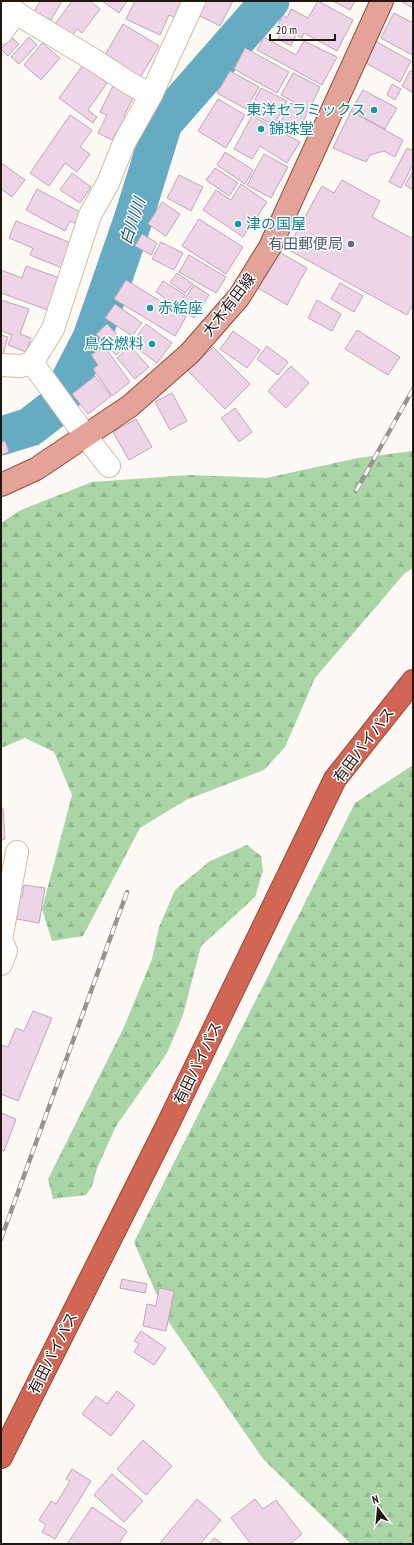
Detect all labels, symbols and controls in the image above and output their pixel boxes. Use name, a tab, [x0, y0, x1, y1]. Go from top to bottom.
scale bar	[270, 16, 335, 42]
text: 20 m	[276, 22, 297, 37]
place label: 東洋セラミックス	[246, 100, 366, 119]
marker: 東洋セラミックス	[369, 105, 379, 115]
place label: 錦珠堂	[269, 119, 314, 138]
marker: 錦珠堂	[256, 124, 266, 134]
water label: 白川川	[115, 193, 150, 247]
place label: 津の国屋	[246, 214, 306, 233]
marker: 津の国屋	[233, 219, 243, 229]
place label: 有田郵便局	[268, 234, 343, 253]
marker: 有田郵便局	[346, 239, 356, 249]
street label: 大木有田線	[198, 269, 259, 340]
place label: 赤絵座	[158, 298, 203, 317]
marker: 赤絵座	[145, 303, 155, 313]
place label: 鳥谷燃料	[84, 334, 144, 353]
marker: 鳥谷燃料	[147, 339, 157, 349]
street label: 有田バイパス	[329, 703, 398, 786]
street label: 有田バイパス	[169, 1018, 226, 1107]
street label: 有田バイパス	[24, 1308, 81, 1397]
north arrow	[358, 1489, 398, 1529]
text: N	[370, 1492, 380, 1507]

